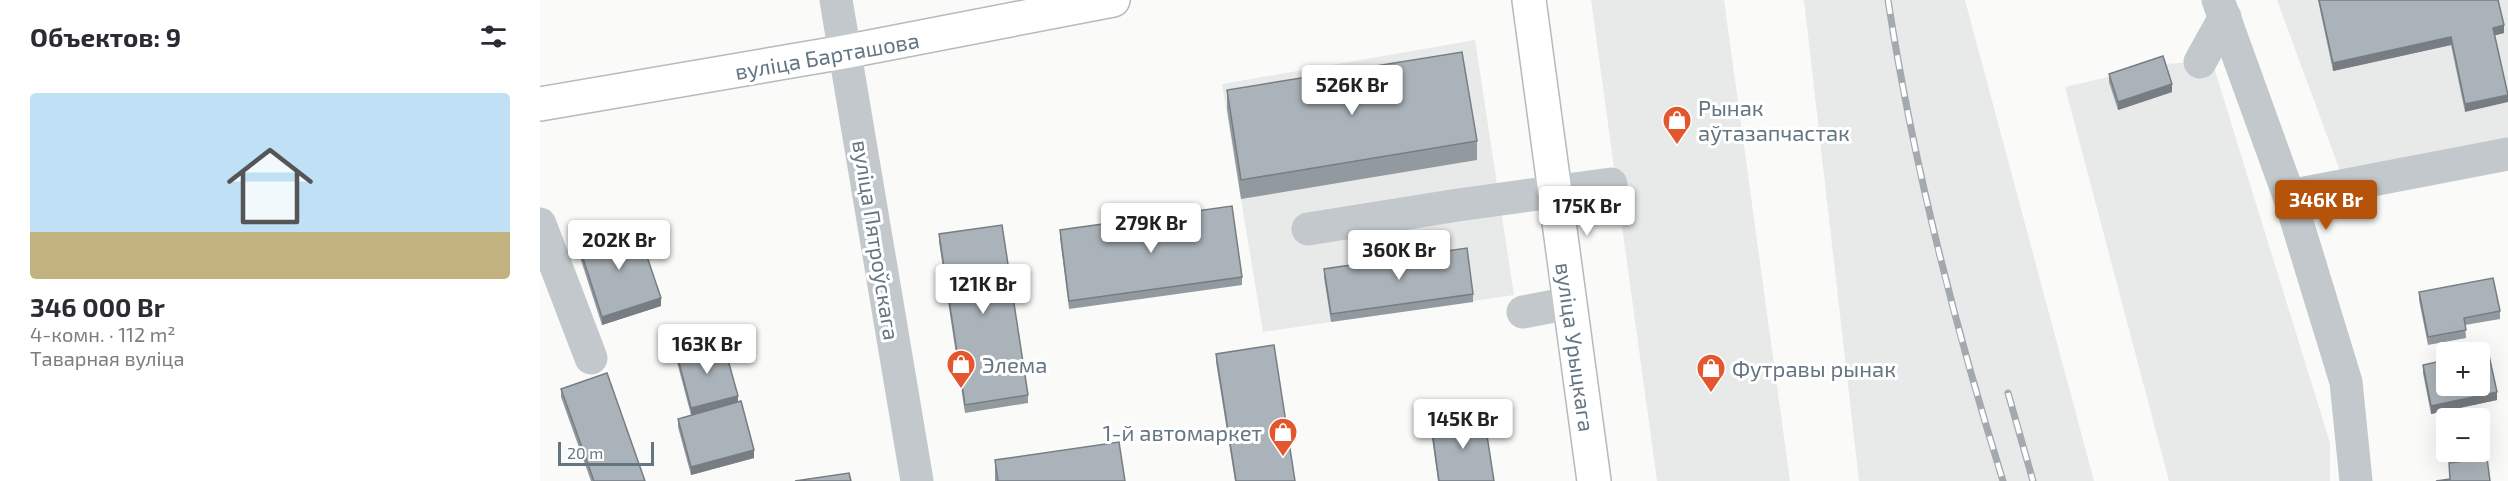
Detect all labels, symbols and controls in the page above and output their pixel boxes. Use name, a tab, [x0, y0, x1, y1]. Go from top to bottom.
icon: filters	[477, 20, 510, 53]
text: Объектов: 9	[30, 21, 181, 52]
street label: вуліца Барташова	[733, 26, 921, 85]
pin: 526K Br	[1297, 65, 1407, 116]
text: 526K Br	[1316, 72, 1388, 96]
place label: Рынак аўтазапчастак	[1698, 94, 1850, 146]
shop icon: Рынак аўтазапчастак	[1661, 104, 1693, 146]
icon: home	[216, 132, 324, 240]
street label: вуліца Пятроўскага	[847, 138, 906, 342]
pin: 346K Br	[2271, 180, 2381, 231]
pin: 175K Br	[1532, 186, 1642, 237]
text: 346K Br	[2289, 187, 2363, 211]
text: 175K Br	[1553, 193, 1621, 217]
pin: 279K Br	[1096, 203, 1206, 254]
text: 279K Br	[1115, 210, 1187, 234]
pin: 202K Br	[564, 220, 674, 271]
text: 202K Br	[582, 227, 656, 251]
pin: 360K Br	[1344, 230, 1454, 281]
text: 360K Br	[1362, 237, 1436, 261]
street label: вуліца Урыцкага	[1550, 261, 1601, 434]
pin: 121K Br	[928, 264, 1038, 315]
text: 121K Br	[949, 271, 1017, 295]
text: 346 000 Br	[30, 291, 165, 322]
text: 4-комн. · 112 m²	[30, 322, 176, 346]
pin: 163K Br	[652, 324, 762, 375]
text: 163K Br	[672, 331, 742, 355]
map controls	[2436, 342, 2490, 462]
button: +	[2436, 342, 2490, 396]
text: Таварная вуліца	[30, 346, 185, 370]
shop icon: Элема	[945, 348, 977, 390]
place label: Элема	[982, 351, 1047, 377]
shop icon: Футравы рынак	[1695, 352, 1727, 394]
place label: Футравы рынак	[1732, 355, 1896, 382]
pin: 145K Br	[1408, 399, 1518, 450]
text: 145K Br	[1428, 406, 1498, 430]
button: −	[2436, 408, 2490, 462]
shop icon: 1-й автомаркет	[1267, 416, 1299, 458]
place label: 1-й автомаркет	[1103, 419, 1262, 445]
scale bar	[558, 439, 654, 466]
text: 20 m	[567, 443, 603, 462]

